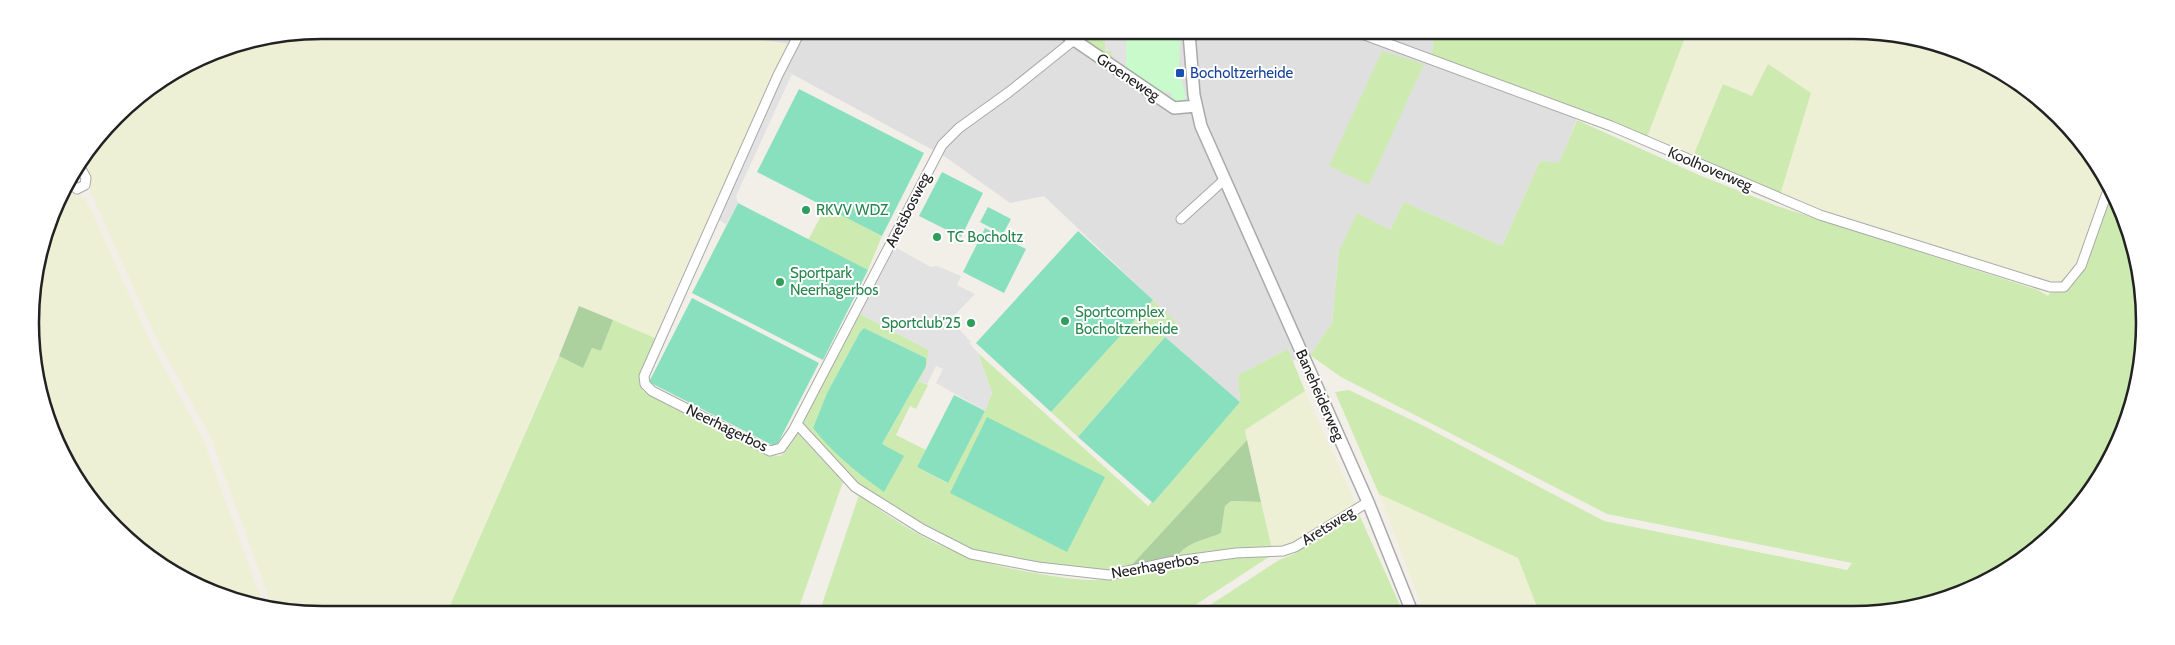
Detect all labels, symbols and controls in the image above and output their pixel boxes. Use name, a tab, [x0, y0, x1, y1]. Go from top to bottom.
street label: Groeneweg	[1093, 49, 1164, 105]
place label: Bocholtzerheide	[1190, 64, 1294, 82]
marker: Bocholtzerheide	[1174, 67, 1186, 79]
street label: Koolhoverweg	[1665, 143, 1755, 195]
street label: Aretsbosweg	[881, 169, 935, 250]
place label: RKVV WDZ	[816, 201, 889, 219]
marker: RKVV WDZ	[800, 204, 812, 216]
place label: TC Bocholtz	[947, 228, 1023, 246]
marker: TC Bocholtz	[931, 231, 943, 243]
place label: Sportpark Neerhagerbos	[790, 264, 878, 299]
marker: Sportpark Neerhagerbos	[774, 276, 786, 288]
place label: Sportcomplex Bocholtzerheide	[1075, 303, 1179, 338]
place label: Sportclub'25	[881, 314, 961, 332]
marker: Sportcomplex Bocholtzerheide	[1059, 315, 1071, 327]
marker: Sportclub'25	[965, 317, 977, 329]
street label: Baneheiderweg	[1292, 347, 1348, 444]
street label: Neerhagerbos	[683, 401, 771, 455]
street label: Aretsweg	[1298, 503, 1358, 549]
street label: Neerhagerbos	[1110, 549, 1200, 583]

